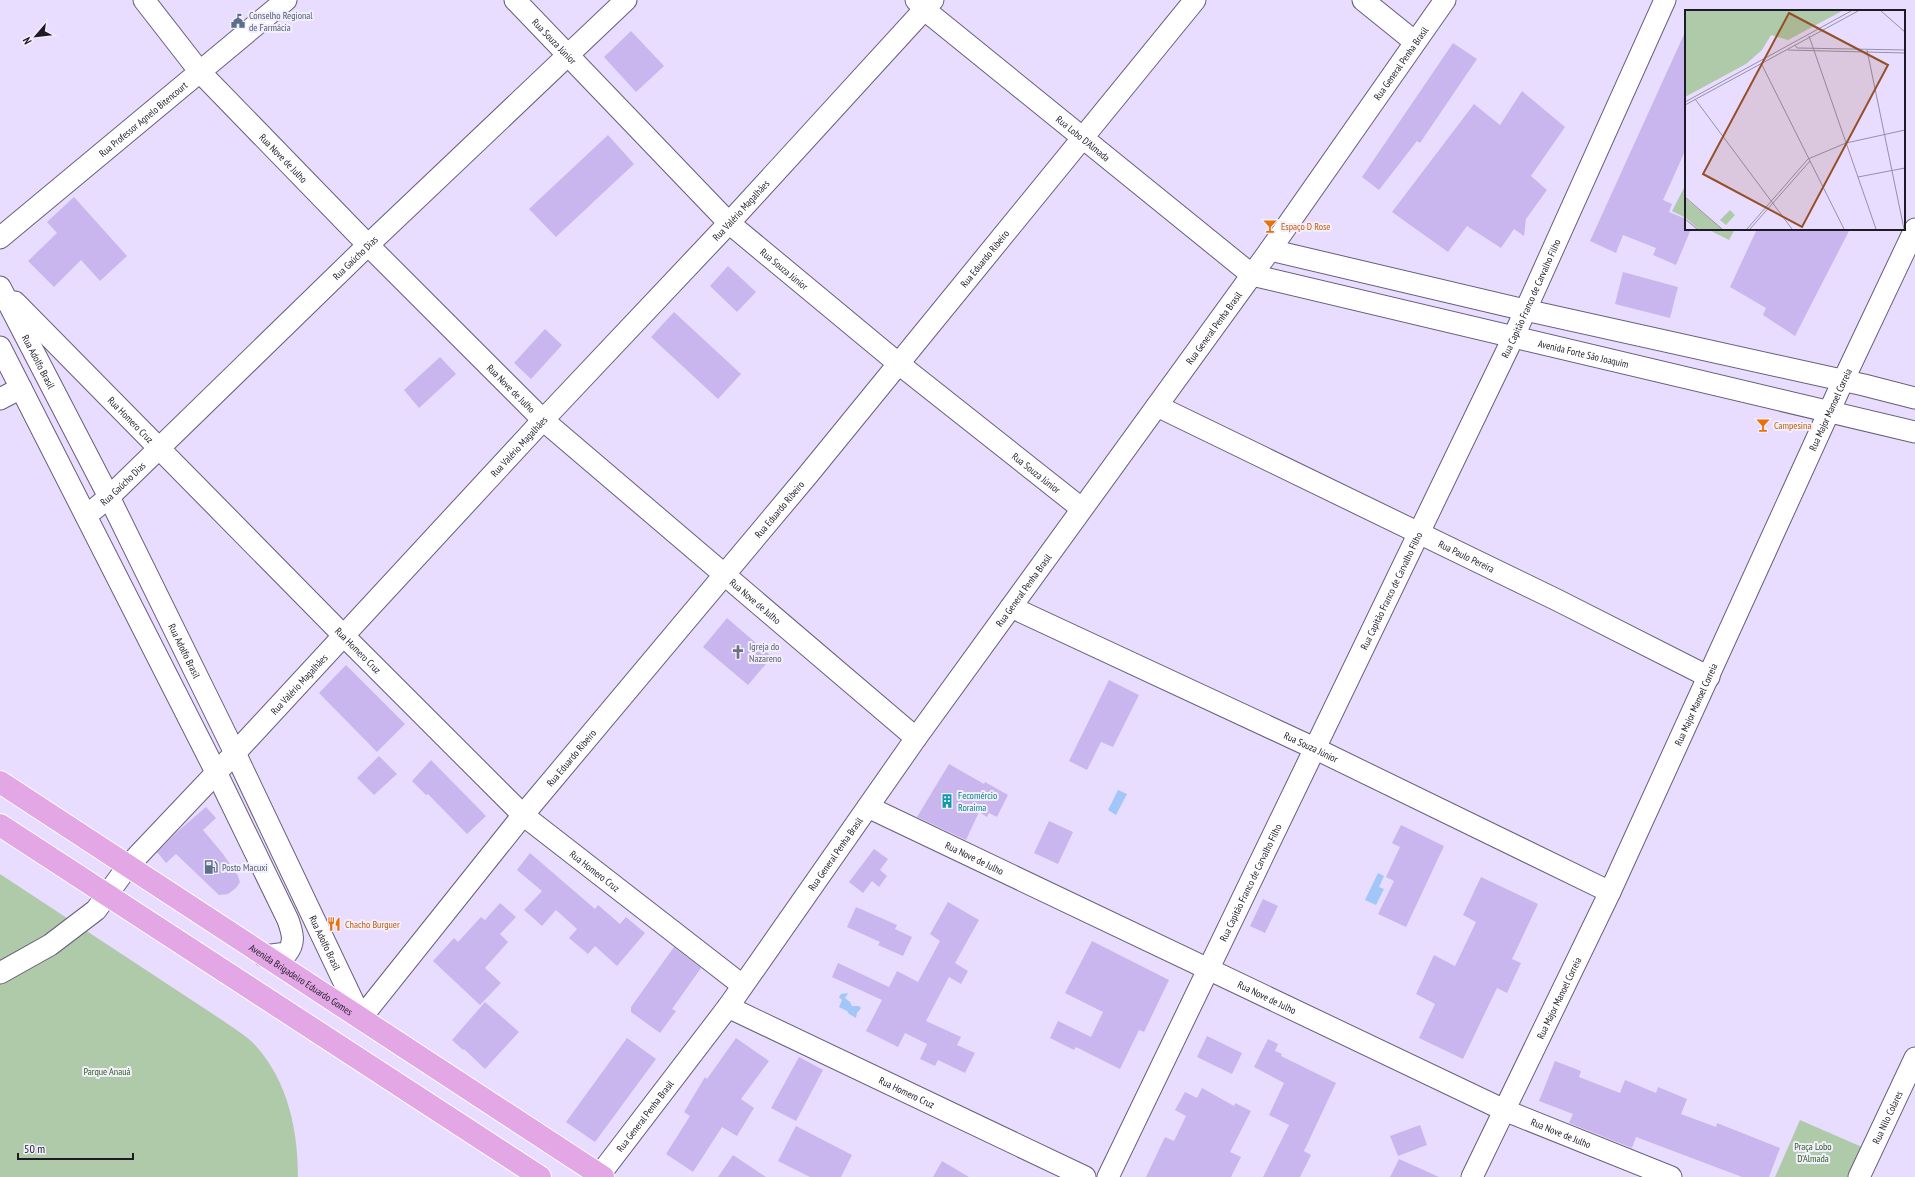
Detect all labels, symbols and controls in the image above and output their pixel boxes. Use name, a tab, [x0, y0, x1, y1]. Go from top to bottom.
place label: Conselho Regional de Farmácia	[249, 9, 313, 34]
inset map	[1685, 10, 1905, 230]
public building icon: Conselho Regional de Farmácia	[230, 13, 246, 29]
north arrow	[16, 16, 56, 56]
street label: Rua Souza Júnior	[530, 16, 580, 67]
street label: Rua General Penha Brasil	[1371, 23, 1431, 103]
text: N	[20, 35, 35, 47]
street label: Rua Professor Agnelo Bitencourt	[96, 78, 190, 160]
street label: Rua Lobo D'Almada	[1053, 112, 1113, 164]
street label: Rua Nove de Julho	[257, 131, 310, 185]
street label: Rua Valério Magalhães	[709, 177, 772, 243]
bar icon: Espaço D Rose	[1262, 218, 1278, 234]
place label: Espaço D Rose	[1281, 220, 1330, 233]
street label: Rua Eduardo Ribeiro	[957, 227, 1012, 290]
street label: Rua Gaúcho Dias	[330, 233, 381, 282]
street label: Rua Capitão Franco de Carvalho Filho	[1498, 237, 1563, 360]
street label: Rua Souza Júnior	[758, 245, 811, 293]
street label: Rua General Penha Brasil	[1183, 288, 1245, 367]
street label: Rua Adolfo Brasil	[19, 332, 58, 391]
street label: Avenida Forte São Joaquim	[1537, 336, 1630, 371]
street label: Rua Nove de Julho	[484, 361, 538, 415]
street label: Rua Major Manoel Correia	[1806, 366, 1855, 453]
street label: Rua Homero Cruz	[105, 394, 157, 446]
street label: Rua Valério Magalhães	[487, 413, 550, 479]
bar icon: Campesina	[1755, 417, 1771, 433]
place label: Campesina	[1774, 419, 1811, 432]
street label: Rua Souza Júnior	[1009, 449, 1063, 496]
street label: Rua Gaúcho Dias	[97, 458, 148, 508]
street label: Rua Eduardo Ribeiro	[752, 478, 807, 540]
street label: Rua Capitão Franco de Carvalho Filho	[1357, 530, 1425, 652]
street label: Rua Paulo Pereira	[1436, 537, 1497, 575]
street label: Rua General Penha Brasil	[993, 551, 1054, 629]
street label: Rua Nove de Julho	[727, 576, 784, 627]
street label: Rua Adolfo Brasil	[166, 621, 204, 681]
street label: Rua Homero Cruz	[332, 624, 384, 676]
place label: Igreja do Nazareno	[749, 640, 782, 665]
church icon: Igreja do Nazareno	[730, 644, 746, 660]
street label: Rua Valério Magalhães	[267, 651, 330, 717]
street label: Rua Major Manoel Correia	[1671, 661, 1720, 748]
street label: Rua Eduardo Ribeiro	[543, 726, 599, 789]
street label: Rua Souza Júnior	[1282, 728, 1340, 765]
place label: Fecomércio Roraima	[958, 789, 997, 814]
building icon: Fecomércio Roraima	[939, 793, 955, 809]
street label: Rua General Penha Brasil	[805, 814, 866, 893]
street label: Rua Capitão Franco de Carvalho Filho	[1216, 822, 1284, 943]
street label: Rua Nove de Julho	[943, 838, 1006, 877]
street label: Rua Homero Cruz	[567, 847, 623, 895]
fuel station icon: Posto Macuxi	[203, 859, 219, 875]
place label: Posto Macuxi	[222, 861, 268, 874]
street label: Rua Adolfo Brasil	[307, 913, 344, 973]
restaurant icon: Chacho Burguer	[326, 916, 342, 932]
place label: Chacho Burguer	[345, 918, 400, 931]
street label: Avenida Brigadeiro Eduardo Gomes	[247, 941, 356, 1018]
street label: Rua Major Manoel Correia	[1533, 955, 1584, 1041]
street label: Rua Nove de Julho	[1236, 978, 1298, 1017]
park label: Parque Anauá	[83, 1065, 131, 1078]
street label: Rua Homero Cruz	[877, 1073, 937, 1111]
street label: Rua General Penha Brasil	[613, 1077, 677, 1154]
street label: Rua Nilo Colares	[1869, 1088, 1905, 1146]
street label: Rua Nove de Julho	[1529, 1115, 1593, 1151]
scale bar	[18, 1135, 133, 1161]
park label: Praça Lobo D'Almada	[1794, 1140, 1832, 1165]
text: 50 m	[24, 1141, 45, 1156]

